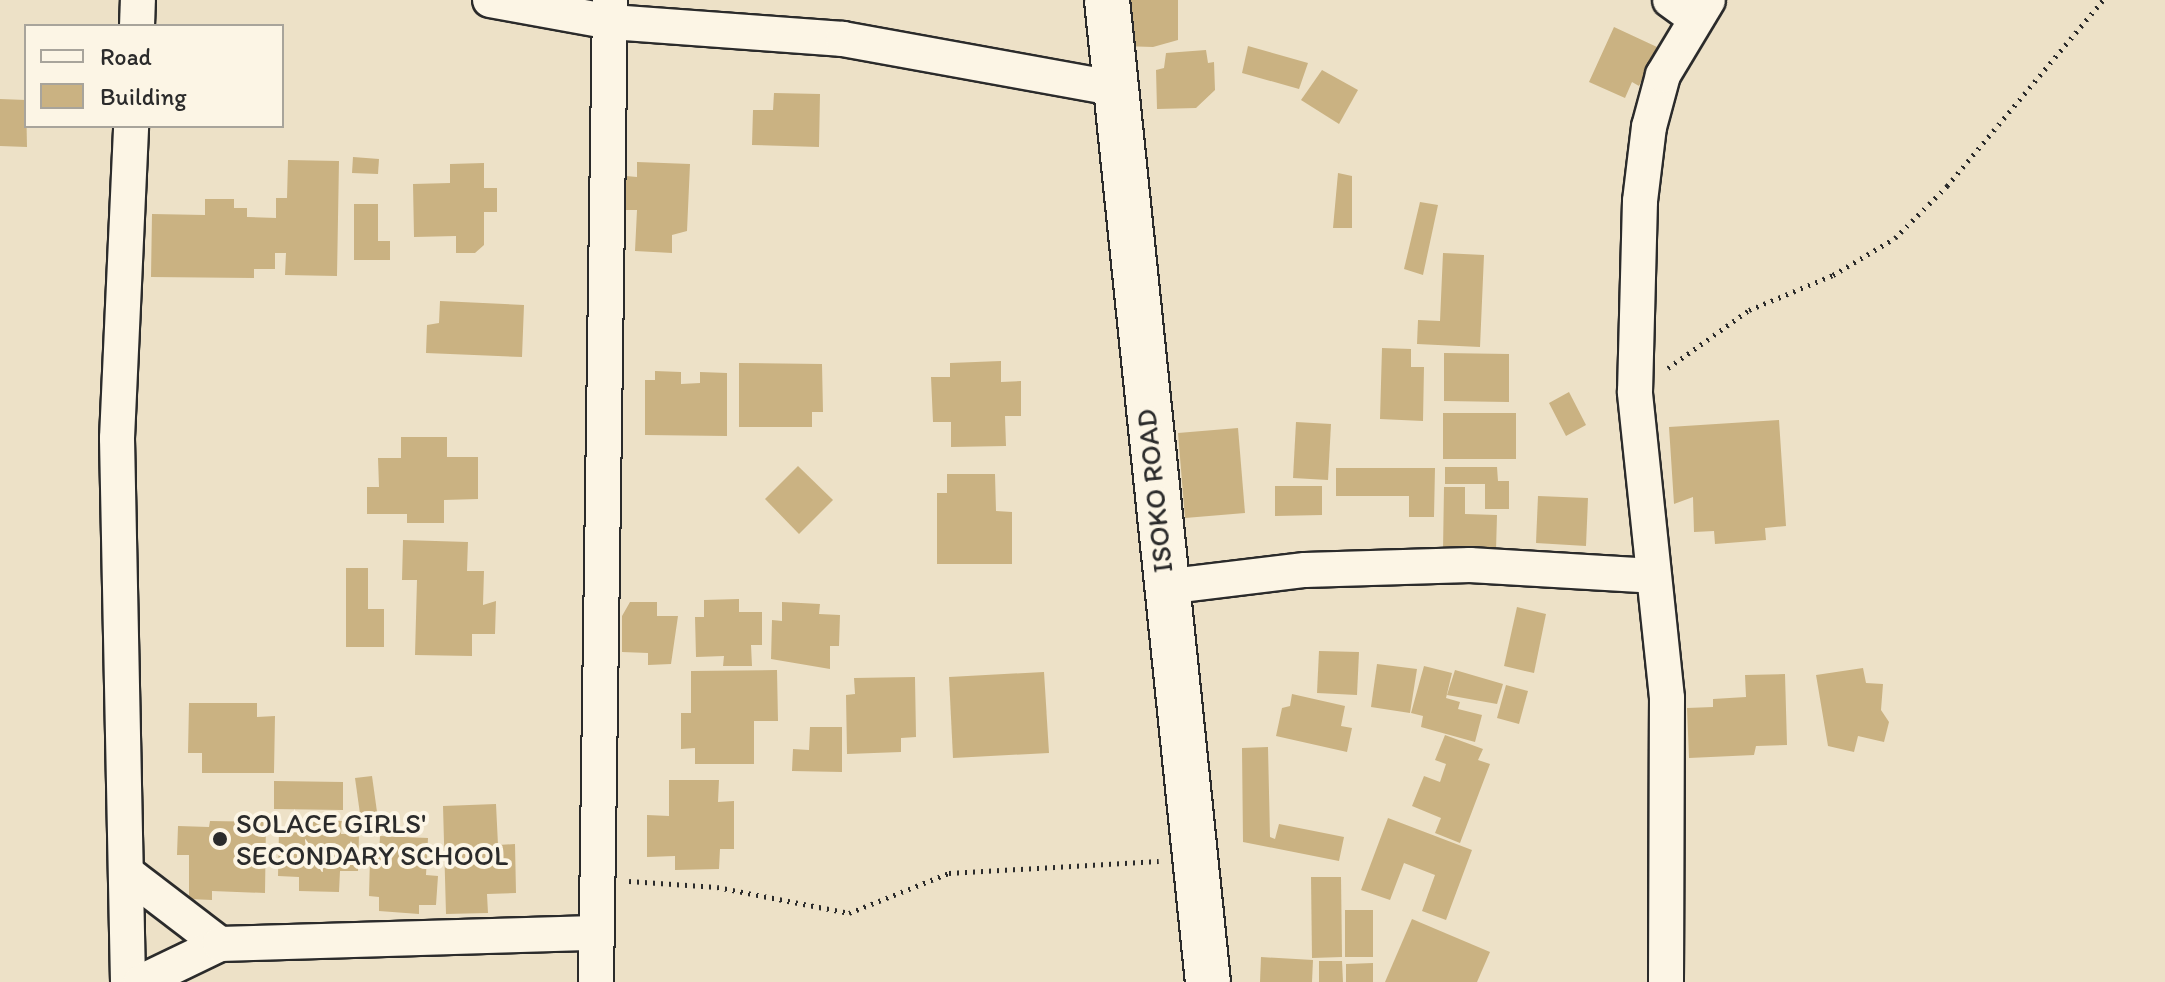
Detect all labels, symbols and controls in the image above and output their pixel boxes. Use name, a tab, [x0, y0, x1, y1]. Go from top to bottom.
legend	[24, 24, 284, 128]
text: Road	[100, 42, 152, 71]
text: Building	[100, 82, 187, 111]
street label: ISOKO ROAD	[1129, 408, 1179, 574]
place label: SOLACE GIRLS' SECONDARY SCHOOL	[236, 806, 508, 872]
marker: SOLACE GIRLS' SECONDARY SCHOOL	[211, 830, 229, 848]

